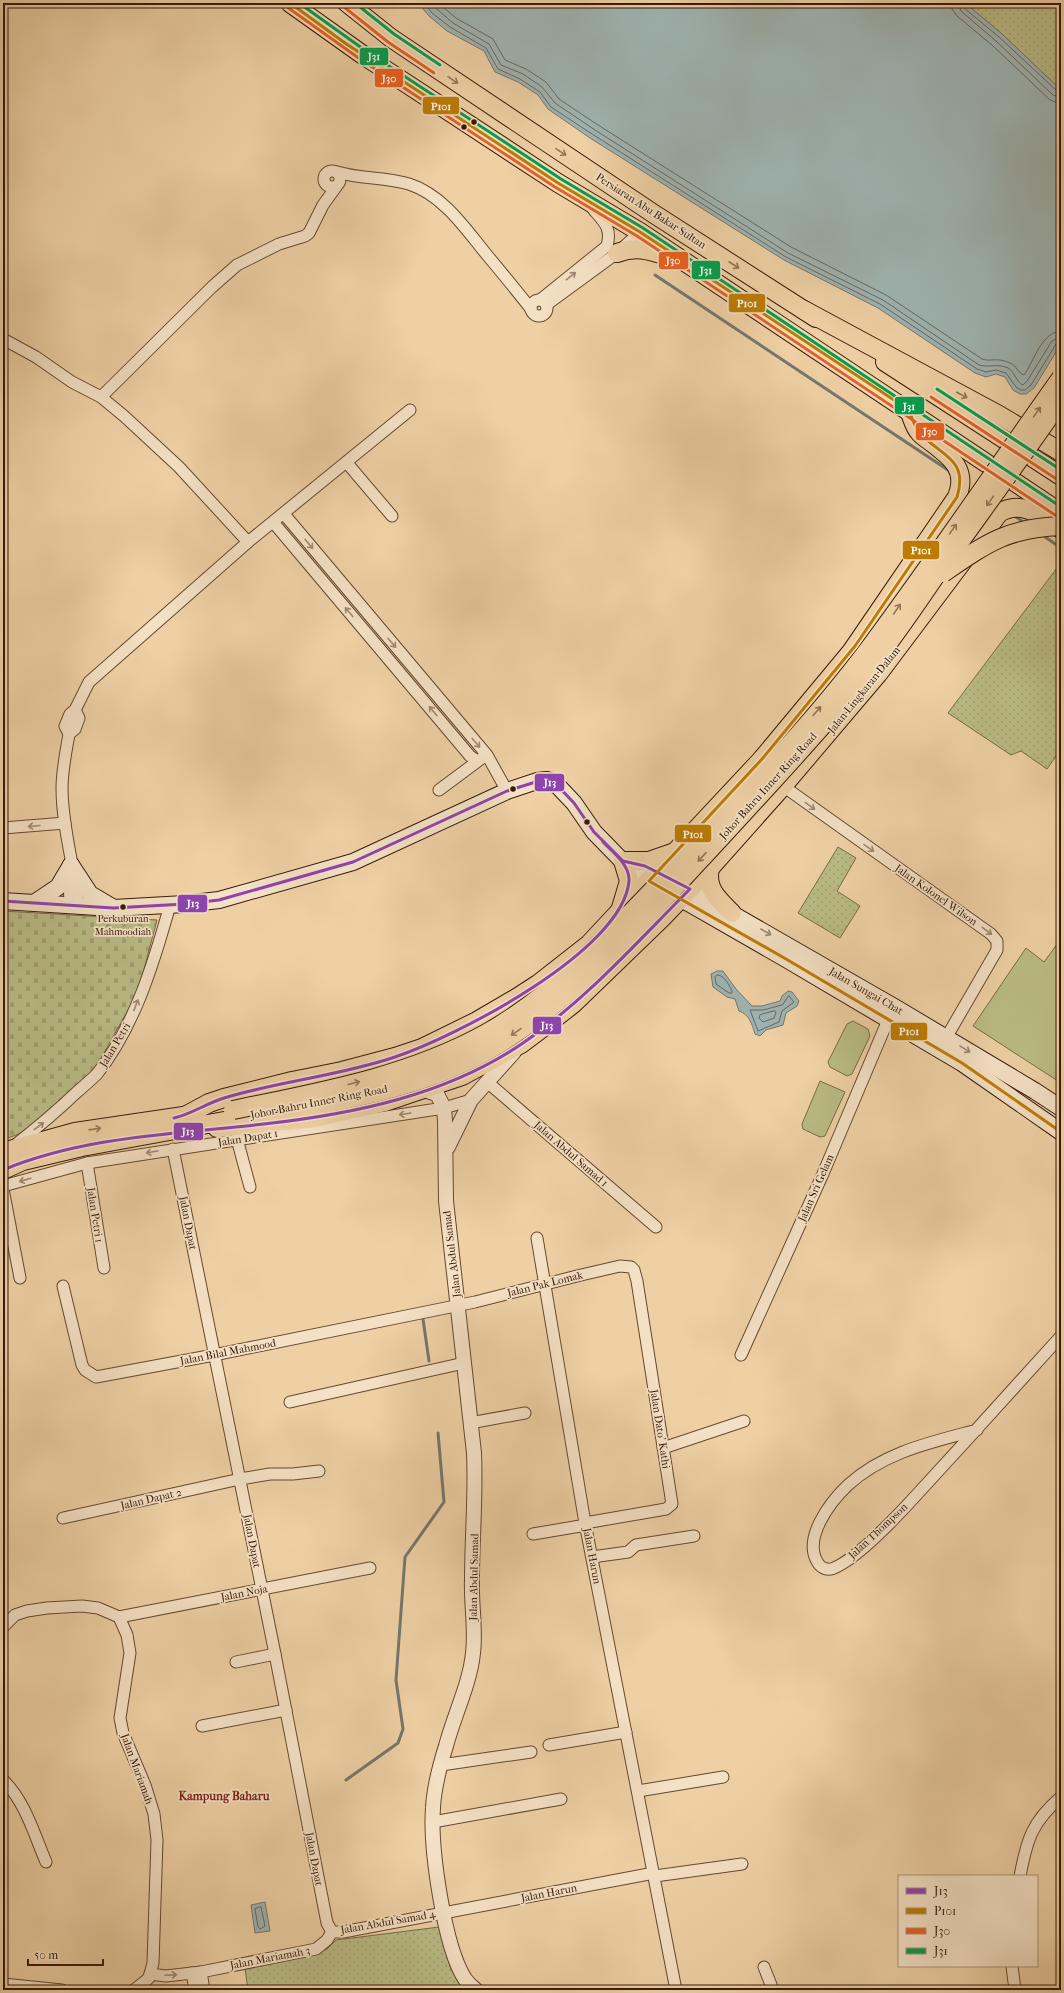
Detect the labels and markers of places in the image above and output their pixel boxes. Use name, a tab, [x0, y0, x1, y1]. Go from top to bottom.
unlabelled marker	[469, 117, 479, 127]
unlabelled marker	[459, 122, 469, 132]
unlabelled marker	[508, 784, 518, 794]
unlabelled marker	[582, 817, 592, 827]
marker: Perkuburan Mahmoodiah	[118, 902, 128, 912]
place label: Perkuburan Mahmoodiah	[95, 913, 152, 938]

